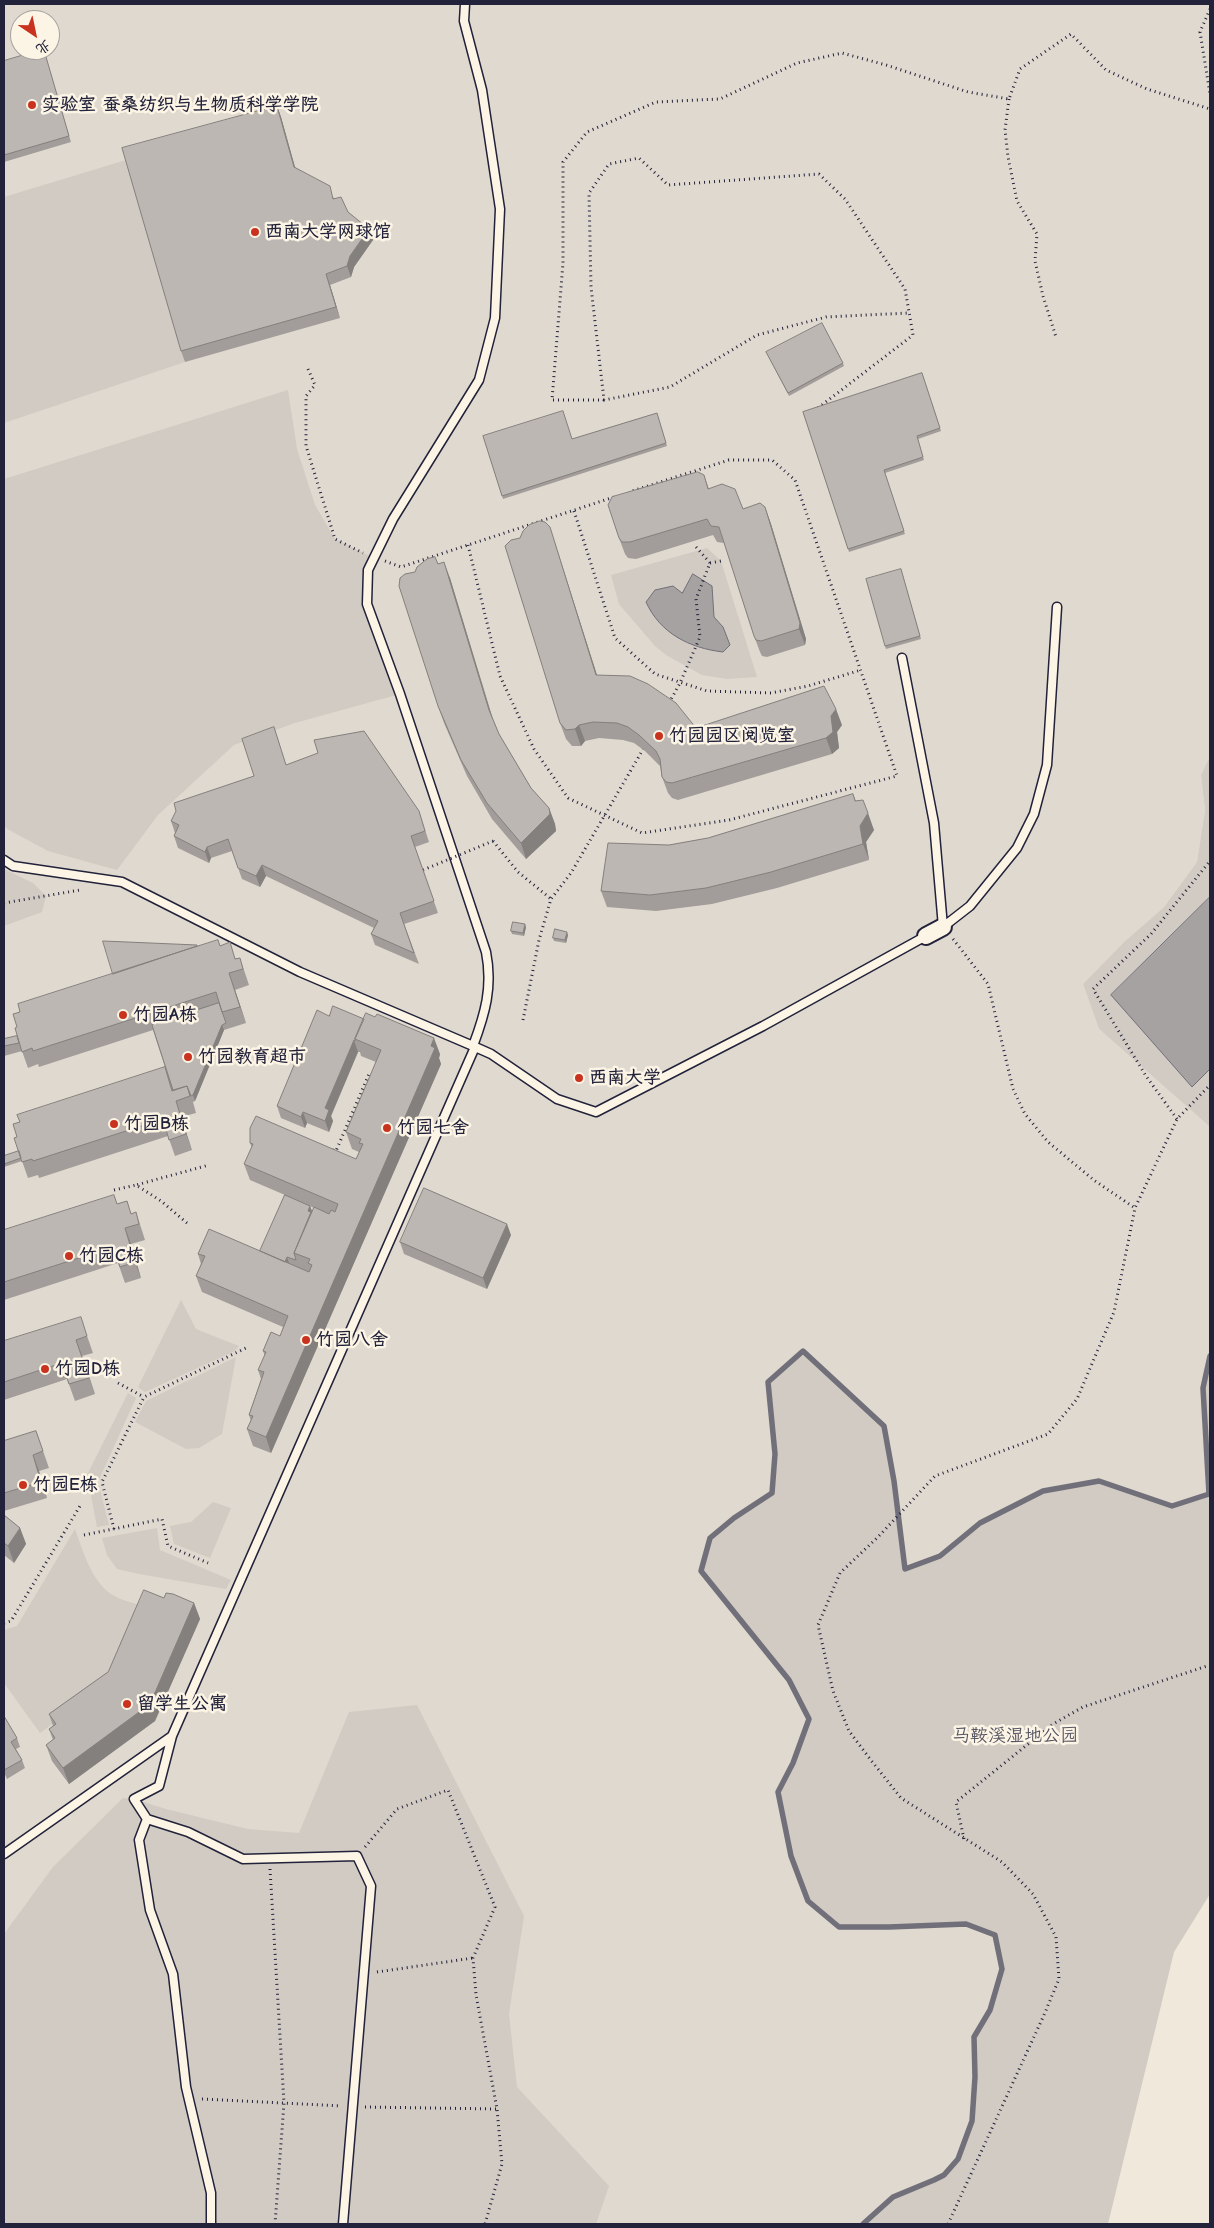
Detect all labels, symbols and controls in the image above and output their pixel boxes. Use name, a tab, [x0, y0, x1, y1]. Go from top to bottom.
north arrow	[10, 10, 60, 60]
text: 北	[33, 36, 54, 58]
place label: 实验室 蚕桑纺织与生物质科学学院	[42, 94, 318, 116]
marker: 实验室 蚕桑纺织与生物质科学学院	[26, 99, 38, 111]
place label: 西南大学网球馆	[265, 221, 391, 243]
marker: 西南大学网球馆	[249, 226, 261, 238]
place label: 竹园园区阅览室	[669, 725, 795, 747]
marker: 竹园园区阅览室	[653, 730, 665, 742]
place label: 竹园A栋	[133, 1004, 197, 1026]
marker: 竹园A栋	[117, 1009, 129, 1021]
place label: 竹园教育超市	[198, 1046, 306, 1068]
marker: 竹园教育超市	[182, 1051, 194, 1063]
place label: 西南大学	[589, 1067, 661, 1089]
marker: 西南大学	[573, 1072, 585, 1084]
place label: 竹园B栋	[124, 1113, 189, 1135]
place label: 竹园七舍	[397, 1117, 469, 1139]
marker: 竹园B栋	[108, 1118, 120, 1130]
marker: 竹园七舍	[381, 1122, 393, 1134]
place label: 竹园C栋	[79, 1245, 144, 1267]
marker: 竹园C栋	[63, 1250, 75, 1262]
place label: 竹园八舍	[316, 1329, 388, 1351]
marker: 竹园八舍	[300, 1334, 312, 1346]
place label: 竹园D栋	[55, 1358, 120, 1380]
marker: 竹园D栋	[39, 1363, 51, 1375]
place label: 竹园E栋	[33, 1474, 98, 1496]
marker: 竹园E栋	[17, 1479, 29, 1491]
place label: 留学生公寓	[137, 1693, 227, 1715]
marker: 留学生公寓	[121, 1698, 133, 1710]
park label: 马鞍溪湿地公园	[952, 1725, 1078, 1747]

